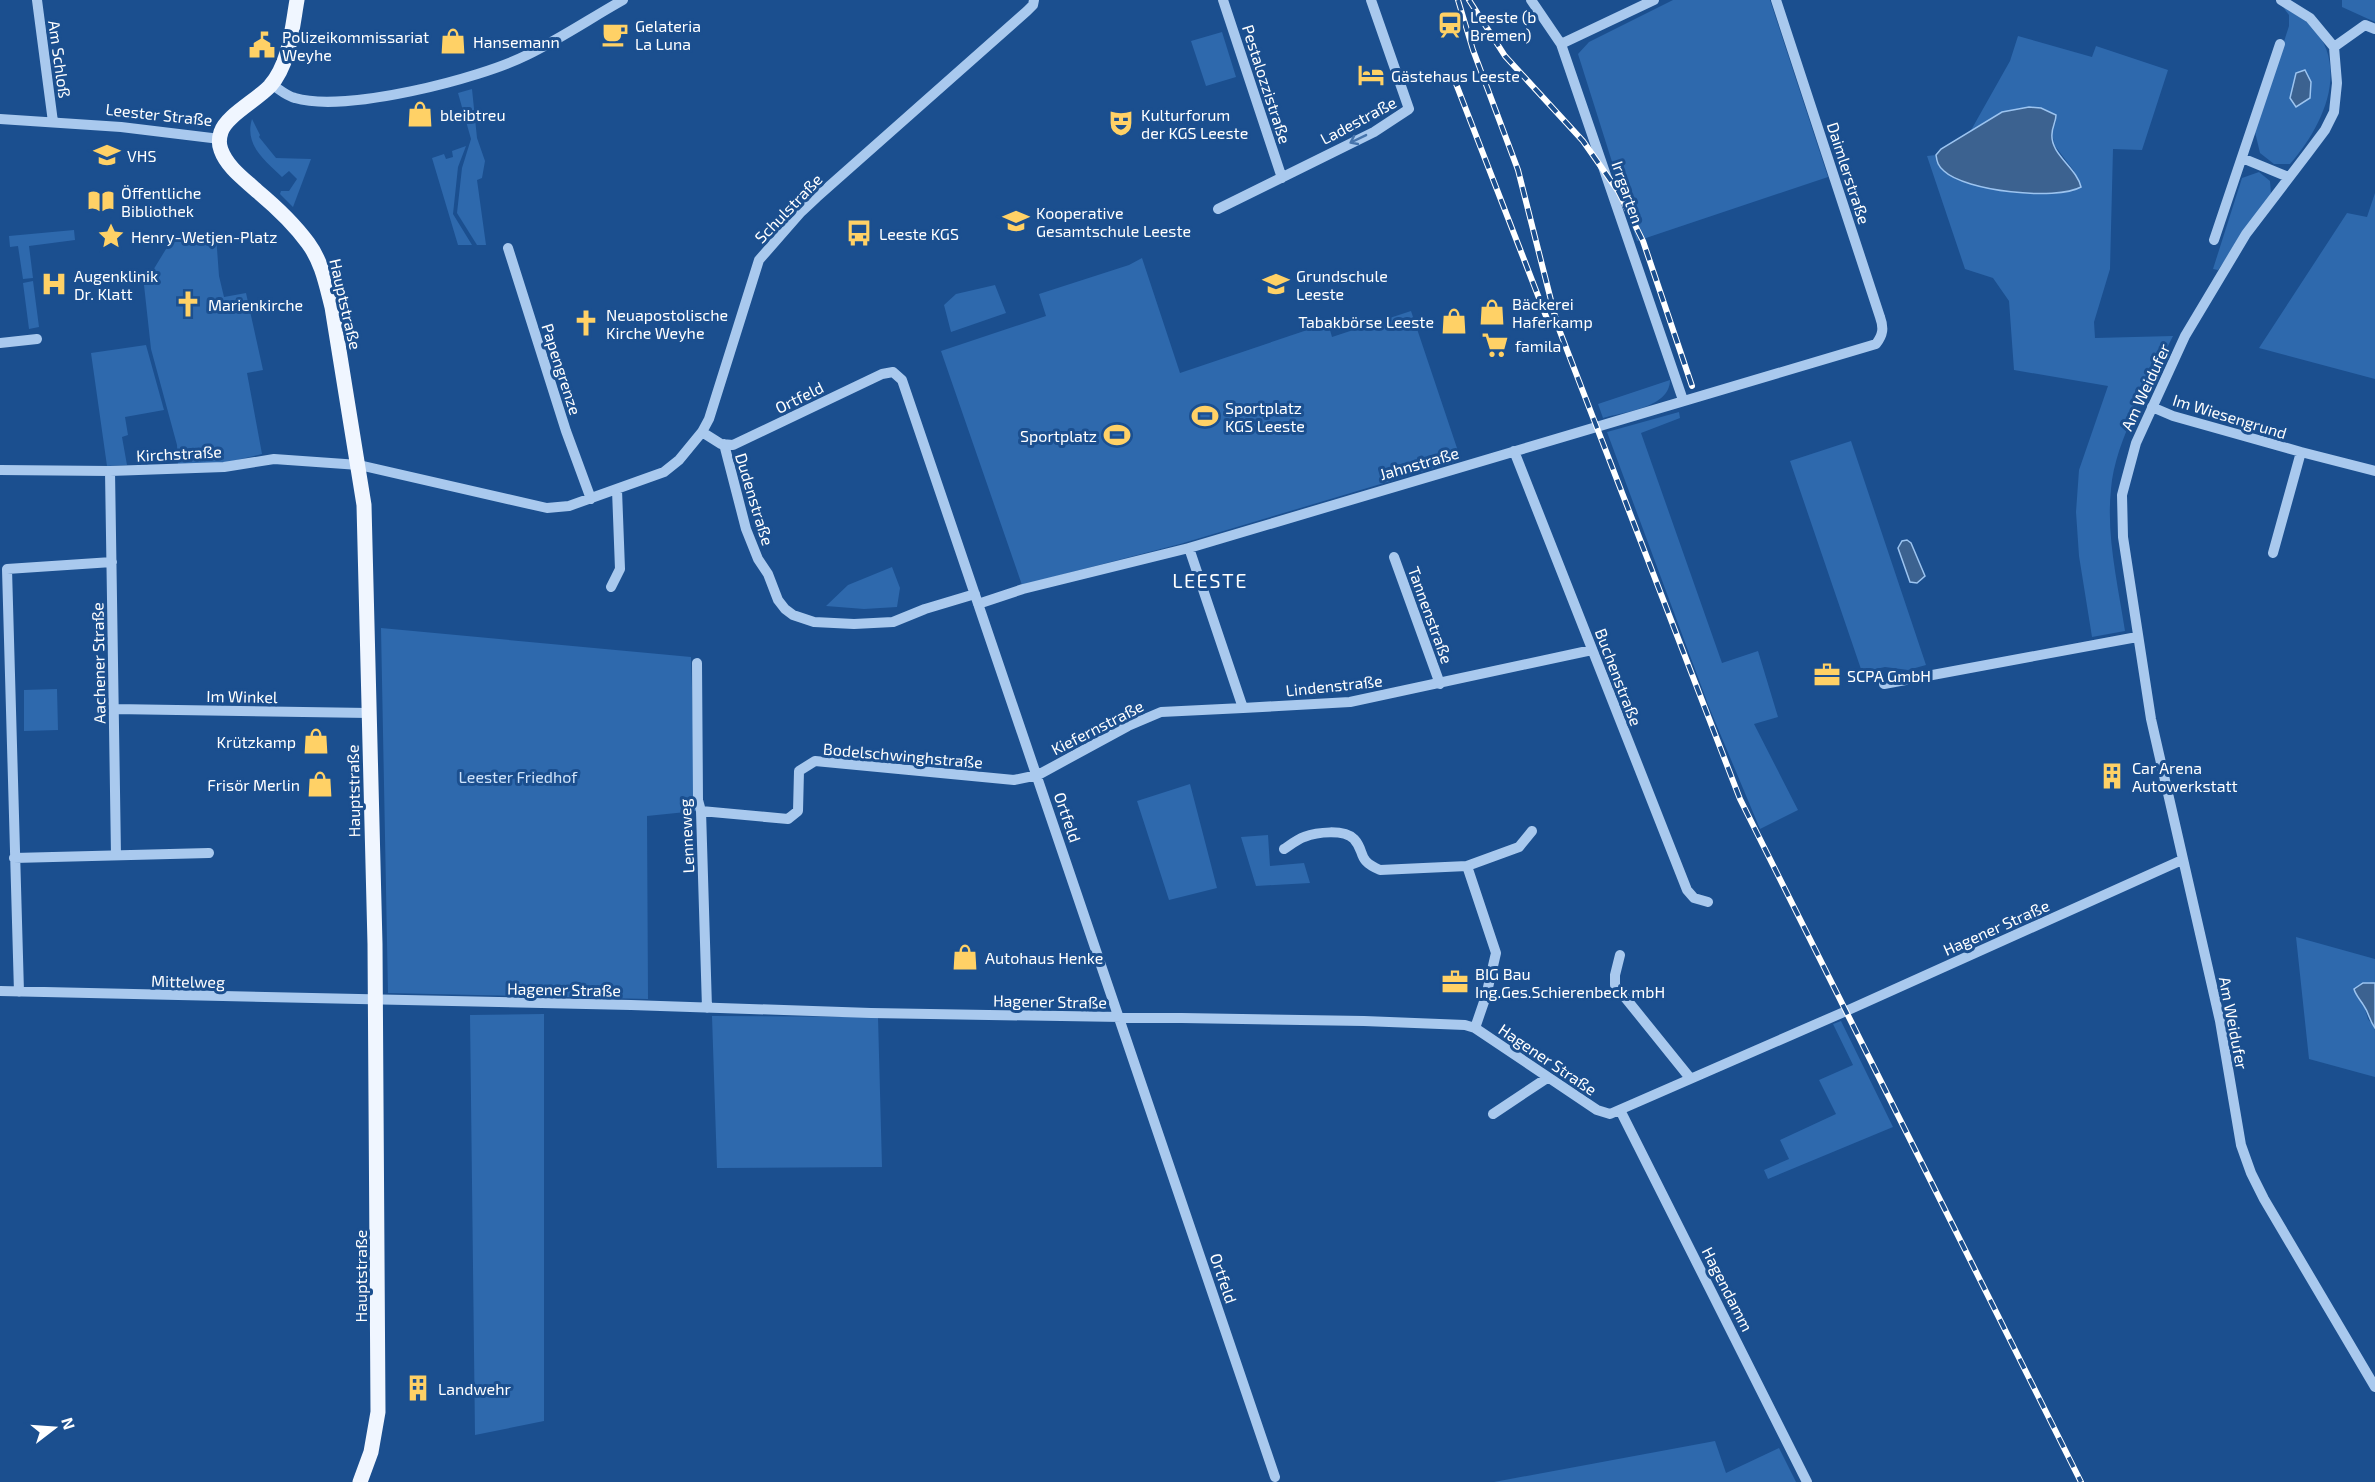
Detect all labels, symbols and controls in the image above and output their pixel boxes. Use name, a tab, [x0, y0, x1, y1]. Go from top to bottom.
place label: Leeste (b Bremen)	[1470, 7, 1536, 44]
station icon: Leeste (b Bremen)	[1435, 10, 1465, 40]
place label: Gelateria La Luna	[635, 16, 701, 53]
street label: Am Schloß	[45, 19, 75, 99]
cafe icon: Gelateria La Luna	[600, 19, 630, 49]
street label: Pestalozzistraße	[1239, 22, 1295, 146]
shop icon: Hansemann	[438, 26, 468, 56]
place label: Polizeikommissariat Weyhe	[282, 27, 429, 64]
public building icon: Polizeikommissariat Weyhe	[247, 30, 277, 60]
place label: Hansemann	[473, 32, 560, 51]
hotel icon: Gästehaus Leeste	[1356, 60, 1386, 90]
place label: Gästehaus Leeste	[1391, 66, 1520, 85]
street label: Ladestraße	[1317, 92, 1399, 148]
street label: Leester Straße	[105, 99, 213, 129]
shop icon: bleibtreu	[405, 99, 435, 129]
place label: bleibtreu	[440, 105, 506, 124]
place label: Kulturforum der KGS Leeste	[1141, 105, 1248, 142]
theatre icon: Kulturforum der KGS Leeste	[1106, 108, 1136, 138]
street label: Daimlerstraße	[1824, 120, 1874, 226]
one-way arrow	[1350, 133, 1368, 145]
school or university icon: VHS	[92, 140, 122, 170]
place label: VHS	[127, 146, 156, 165]
street label: Irrgarten	[1608, 158, 1648, 226]
street label: Schulstraße	[750, 169, 826, 247]
place label: Öffentliche Bibliothek	[121, 183, 201, 220]
library icon: Öffentliche Bibliothek	[86, 186, 116, 216]
place label: Kooperative Gesamtschule Leeste	[1036, 203, 1191, 240]
school or university icon: Kooperative Gesamtschule Leeste	[1001, 206, 1031, 236]
bus stop icon: Leeste KGS	[844, 218, 874, 248]
place icon: Henry-Wetjen-Platz	[96, 221, 126, 251]
place label: Leeste KGS	[879, 224, 959, 243]
place label: Henry-Wetjen-Platz	[131, 227, 277, 247]
street label: Hauptstraße	[326, 257, 366, 351]
place label: Augenklinik Dr. Klatt	[74, 266, 158, 303]
place label: Grundschule Leeste	[1296, 266, 1388, 303]
hospital icon: Augenklinik Dr. Klatt	[39, 269, 69, 299]
school or university icon: Grundschule Leeste	[1261, 269, 1291, 299]
church icon: Marienkirche	[173, 289, 203, 319]
place label: Bäckerei Haferkamp	[1512, 294, 1593, 331]
place label: Marienkirche	[208, 295, 303, 314]
shop icon: Bäckerei Haferkamp	[1477, 297, 1507, 327]
place label: Neuapostolische Kirche Weyhe	[606, 305, 728, 342]
shop icon: Tabakbörse Leeste	[1439, 306, 1469, 336]
church icon: Neuapostolische Kirche Weyhe	[571, 308, 601, 338]
place label: Tabakbörse Leeste	[1298, 312, 1434, 331]
street label: Papengrenze	[538, 321, 586, 417]
supermarket icon: famila	[1480, 330, 1510, 360]
place label: famila	[1515, 336, 1561, 355]
street label: Am Weidufer	[2117, 340, 2174, 434]
street label: Ortfeld	[772, 377, 826, 417]
street label: Im Wiesengrund	[2171, 390, 2289, 442]
place label: Sportplatz KGS Leeste	[1225, 398, 1305, 435]
sports icon: Sportplatz KGS Leeste	[1190, 401, 1220, 431]
sports icon: Sportplatz	[1102, 420, 1132, 450]
place label: Sportplatz	[1020, 426, 1097, 445]
street label: Kirchstraße	[136, 441, 222, 465]
street label: Jahnstraße	[1377, 443, 1461, 483]
street label: Dudenstraße	[732, 450, 778, 548]
street label: Tannenstraße	[1405, 564, 1457, 666]
district label: LEESTE	[1172, 568, 1248, 592]
street label: Aachener Straße	[87, 602, 109, 724]
street label: Buchenstraße	[1592, 626, 1646, 728]
office icon: SCPA GmbH	[1812, 660, 1842, 690]
place label: SCPA GmbH	[1847, 666, 1931, 685]
street label: Lindenstraße	[1285, 670, 1383, 700]
street label: Im Winkel	[206, 686, 278, 706]
street label: Kiefernstraße	[1048, 696, 1146, 758]
shop icon: Krützkamp	[301, 726, 331, 756]
place label: Krützkamp	[217, 732, 296, 751]
street label: Bodelschwinghstraße	[822, 739, 984, 771]
street label: Hauptstraße	[343, 744, 363, 838]
place label: Car Arena Autowerkstatt	[2132, 758, 2238, 795]
building icon: Car Arena Autowerkstatt	[2097, 761, 2127, 791]
park label: Leester Friedhof	[459, 767, 578, 786]
shop icon: Frisör Merlin	[305, 769, 335, 799]
place label: Frisör Merlin	[207, 775, 300, 794]
street label: Ortfeld	[1051, 789, 1085, 845]
street label: Lenneweg	[675, 798, 697, 874]
street label: Hagener Straße	[1940, 895, 2052, 959]
shop icon: Autohaus Henke	[950, 942, 980, 972]
place label: Autohaus Henke	[985, 948, 1103, 967]
place label: BIG Bau Ing.Ges.Schierenbeck mbH	[1475, 964, 1665, 1001]
office icon: BIG Bau Ing.Ges.Schierenbeck mbH	[1440, 967, 1470, 997]
street label: Mittelweg	[151, 971, 225, 991]
street label: Am Weidufer	[2216, 975, 2252, 1072]
street label: Hagener Straße	[507, 979, 621, 999]
street label: Hagener Straße	[993, 991, 1107, 1011]
street label: Hagener Straße	[1495, 1019, 1601, 1099]
street label: Hauptstraße	[351, 1230, 370, 1322]
street label: Hagendamm	[1699, 1244, 1757, 1334]
street label: Ortfeld	[1207, 1250, 1241, 1306]
building icon: Landwehr	[403, 1373, 433, 1403]
place label: Landwehr	[438, 1379, 511, 1398]
north arrow	[24, 1398, 84, 1458]
text: N	[58, 1415, 80, 1432]

